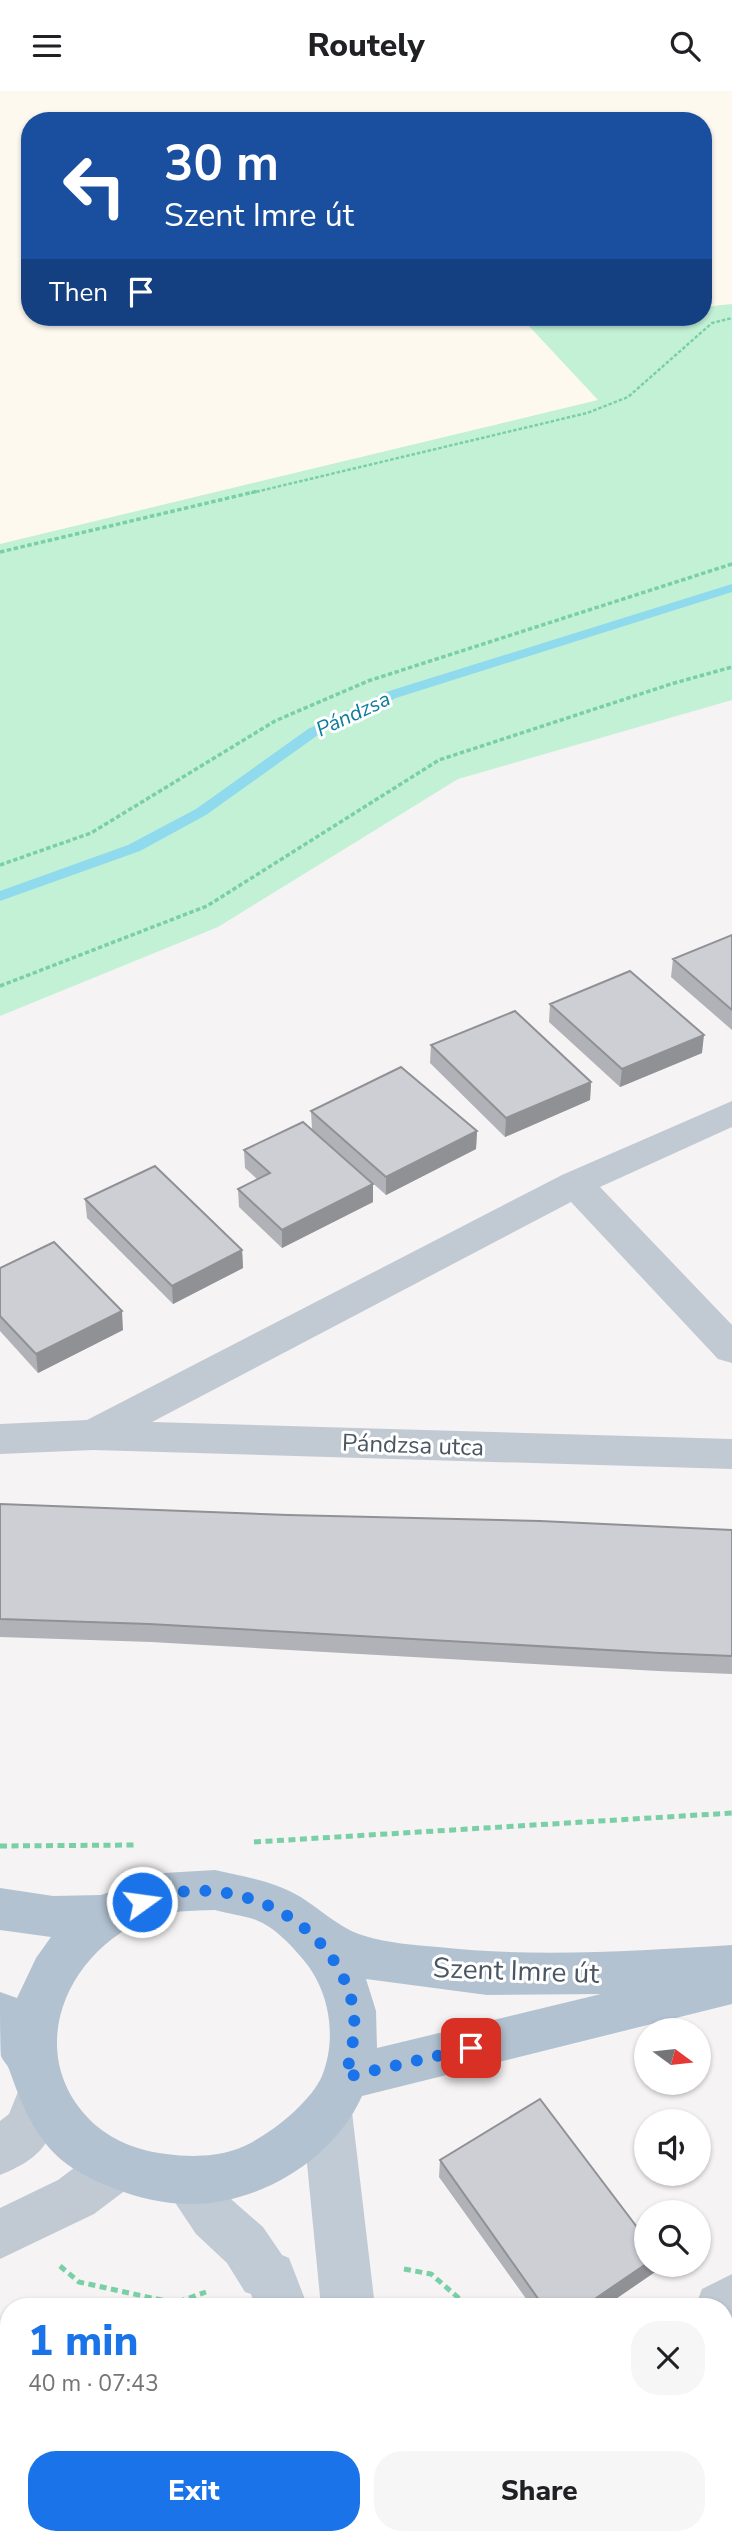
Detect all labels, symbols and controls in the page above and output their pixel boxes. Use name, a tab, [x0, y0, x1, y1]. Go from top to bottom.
text: Routely	[307, 24, 425, 67]
icon: menu	[28, 27, 66, 65]
icon: search	[666, 27, 704, 65]
text: 30 m	[164, 130, 279, 197]
icon: left	[49, 140, 140, 231]
text: Szent Imre út	[164, 194, 354, 237]
icon: arrive	[122, 273, 160, 311]
text: Then	[49, 275, 108, 310]
water label: Pándzsa	[311, 685, 395, 743]
street label: Pándzsa utca	[342, 1427, 484, 1463]
position arrow	[105, 1865, 179, 1939]
street label: Szent Imre út	[432, 1949, 600, 1993]
pin	[441, 2018, 501, 2078]
north arrow	[634, 2018, 710, 2095]
map controls	[634, 2018, 711, 2277]
icon: arrive	[452, 2029, 490, 2067]
button: sound	[634, 2109, 711, 2186]
button: search	[634, 2200, 711, 2277]
text: 1 min	[28, 2313, 138, 2370]
button: close	[631, 2321, 705, 2395]
text: 40 m · 07:43	[28, 2368, 159, 2399]
button: Exit	[28, 2451, 360, 2531]
button: Share	[374, 2451, 705, 2531]

